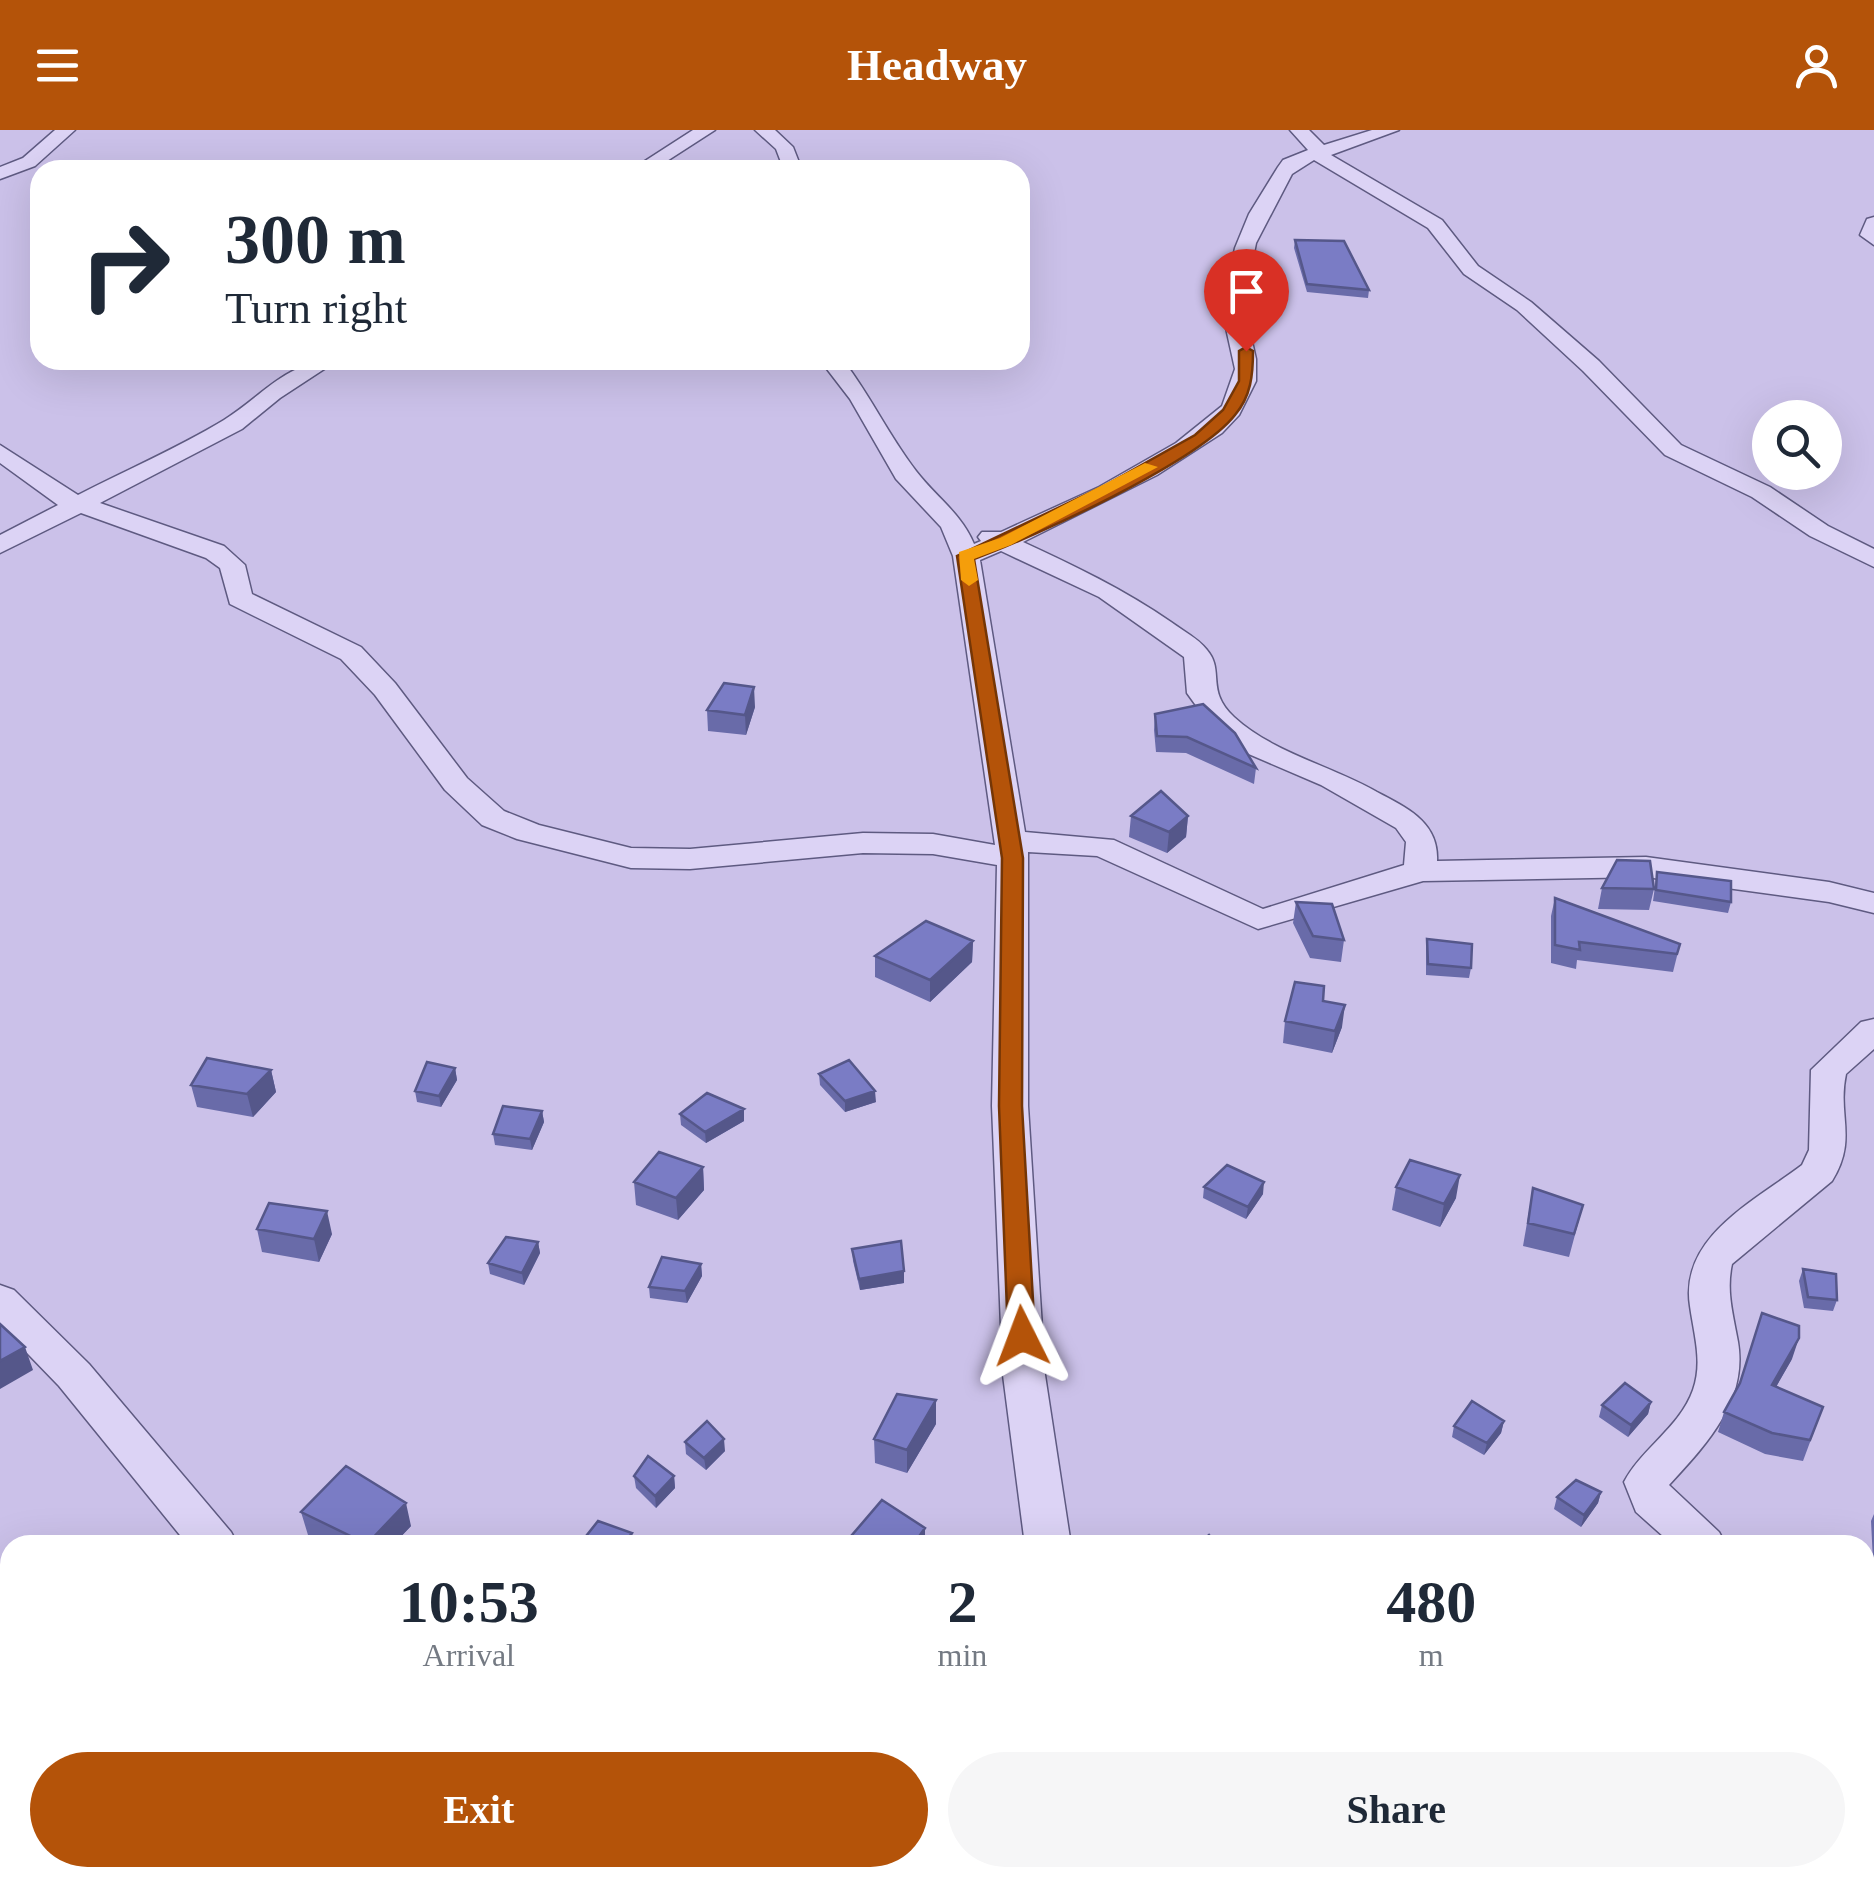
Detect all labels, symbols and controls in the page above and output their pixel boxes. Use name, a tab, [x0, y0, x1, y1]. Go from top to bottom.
icon: menu	[30, 38, 85, 93]
icon: person	[1789, 38, 1844, 93]
text: Headway	[847, 40, 1027, 90]
icon: right	[60, 200, 190, 330]
text: 300 m	[225, 201, 406, 278]
pin	[1204, 249, 1289, 352]
icon: arrive	[1219, 264, 1274, 319]
text: Turn right	[225, 283, 407, 333]
map controls	[1752, 400, 1842, 490]
button: search	[1752, 400, 1842, 490]
position arrow	[970, 1284, 1074, 1388]
text: 10:53	[399, 1569, 539, 1635]
text: 2	[947, 1569, 977, 1635]
text: 480	[1386, 1569, 1476, 1635]
text: Arrival	[423, 1637, 515, 1673]
text: min	[938, 1637, 987, 1673]
text: m	[1419, 1637, 1444, 1673]
button: Exit	[30, 1752, 928, 1867]
button: Share	[948, 1752, 1845, 1867]

